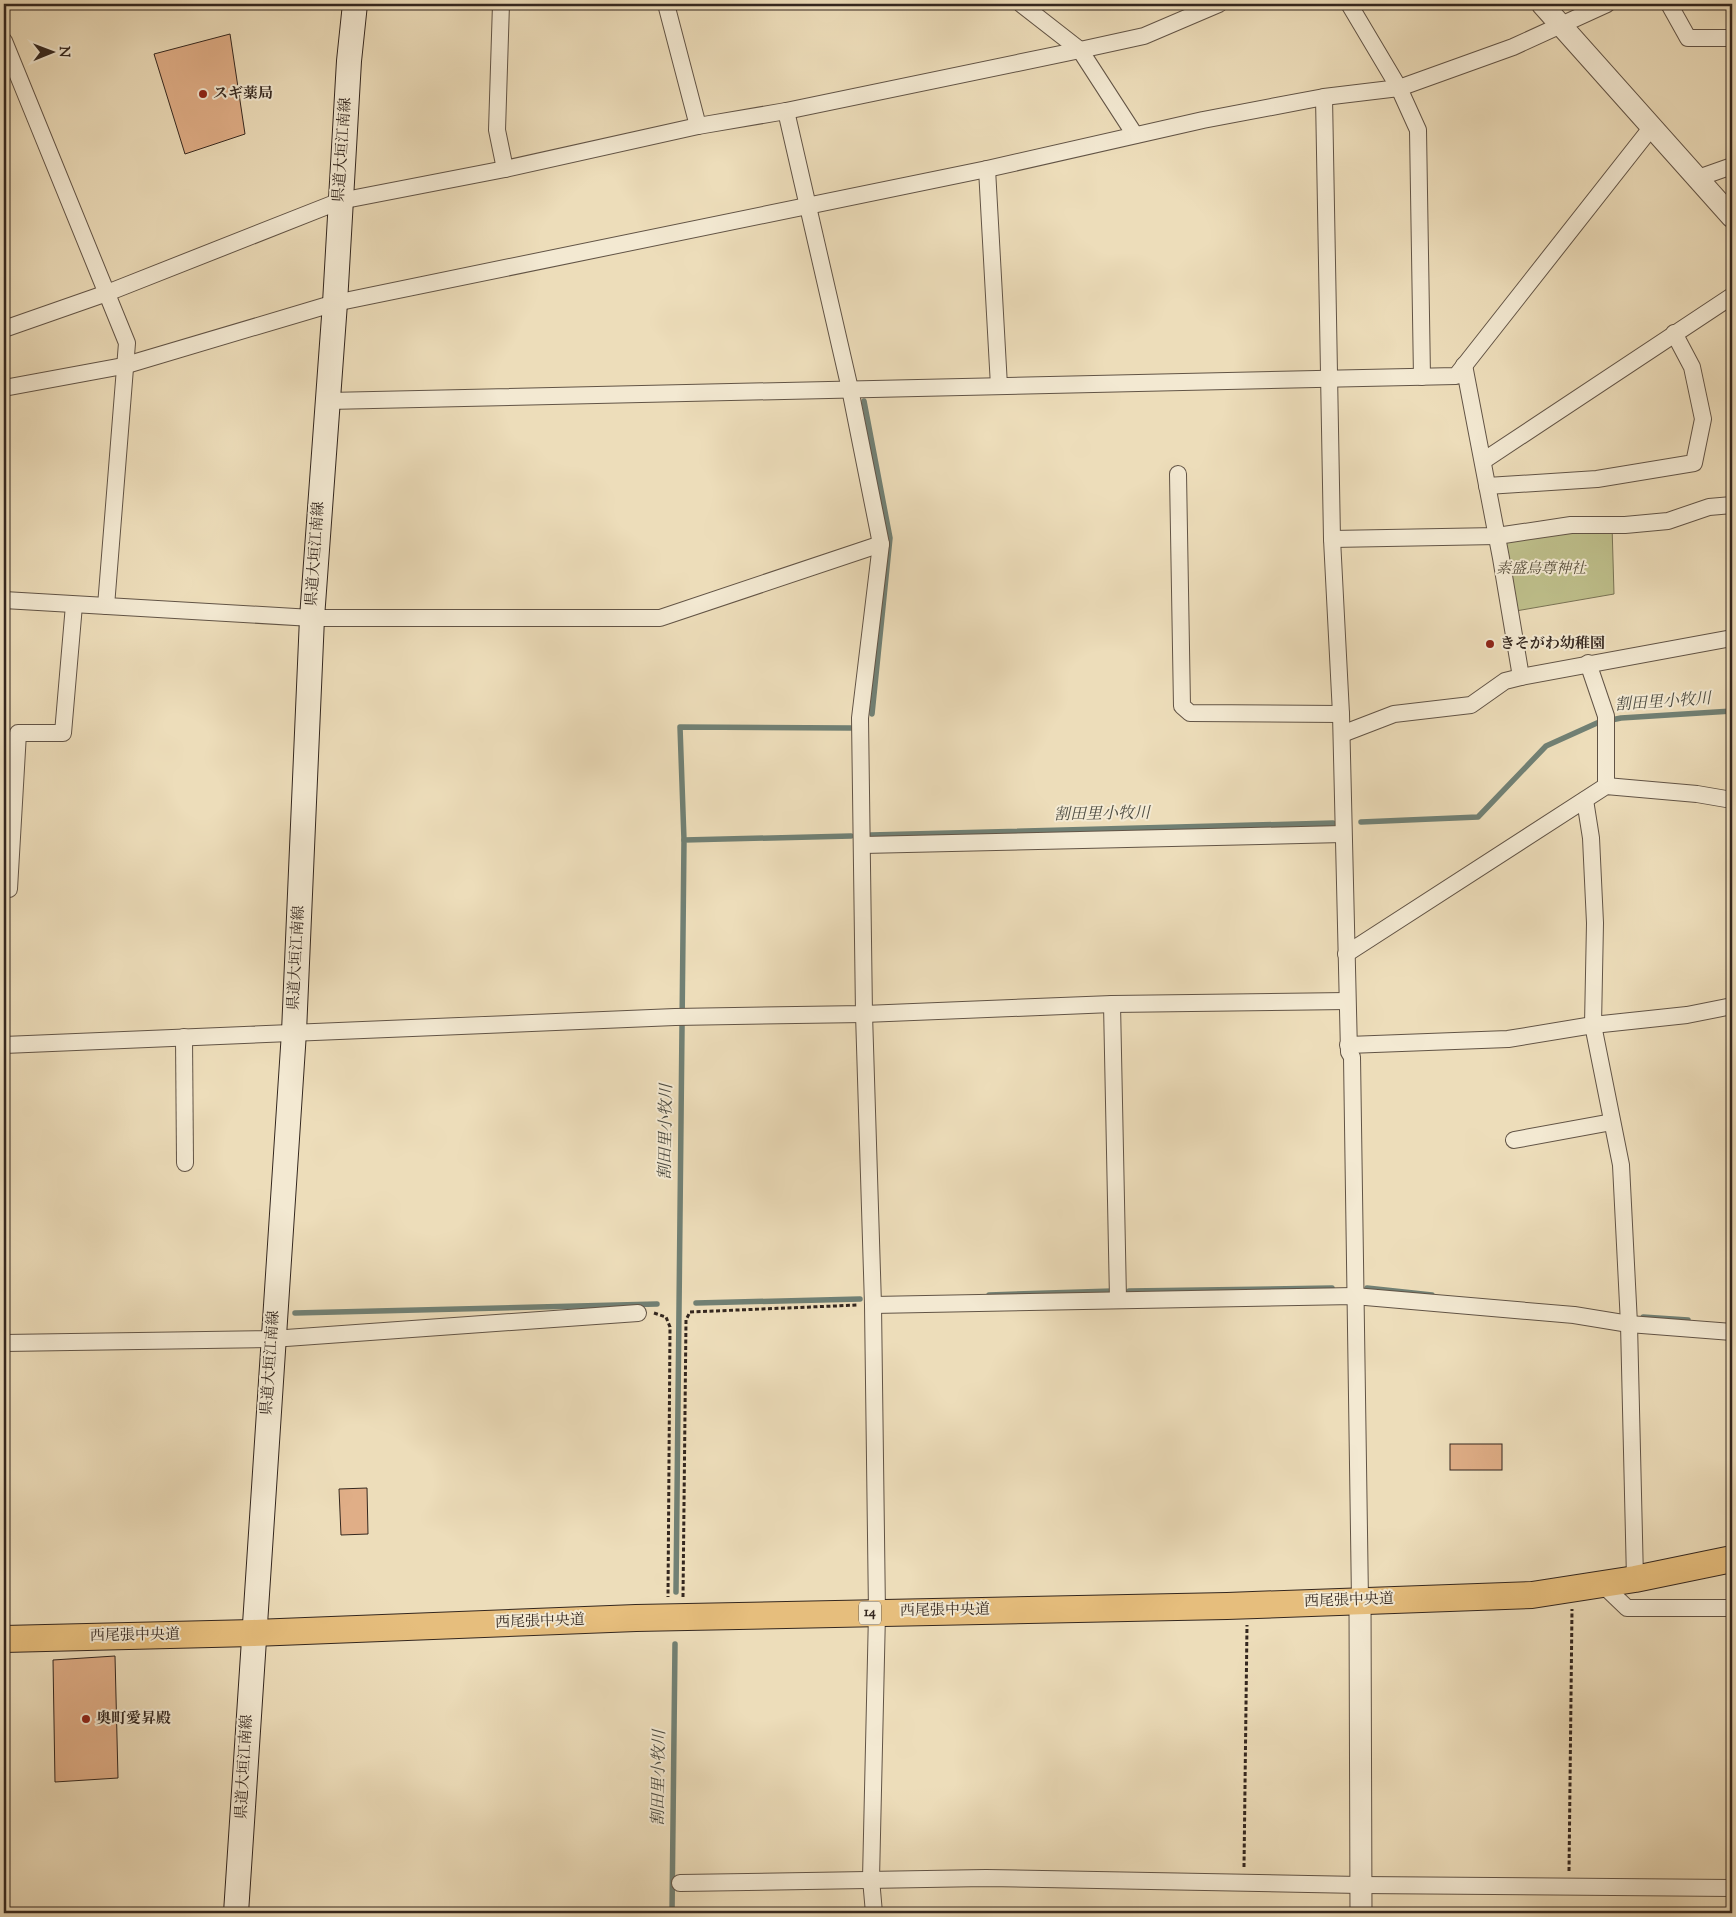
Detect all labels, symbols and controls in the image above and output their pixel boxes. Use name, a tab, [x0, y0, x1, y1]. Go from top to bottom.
north arrow	[28, 28, 78, 78]
text: N	[53, 46, 73, 58]
place label: スギ薬局	[213, 84, 273, 105]
marker: スギ薬局	[197, 88, 209, 100]
street label: 県道大垣江南線	[329, 97, 357, 203]
street label: 県道大垣江南線	[302, 501, 330, 607]
park label: 素盛鳥尊神社	[1496, 559, 1587, 580]
place label: きそがわ幼稚園	[1500, 634, 1605, 655]
marker: きそがわ幼稚園	[1484, 638, 1496, 650]
water label: 割田里小牧川	[1614, 688, 1714, 718]
water label: 割田里小牧川	[1054, 803, 1152, 827]
street label: 県道大垣江南線	[284, 905, 310, 1011]
water label: 割田里小牧川	[655, 1082, 679, 1180]
street label: 県道大垣江南線	[257, 1310, 285, 1416]
street label: 西尾張中央道	[1304, 1589, 1394, 1613]
street label: 西尾張中央道	[900, 1600, 990, 1622]
road number: 14	[859, 1602, 881, 1625]
street label: 西尾張中央道	[495, 1610, 585, 1634]
street label: 西尾張中央道	[90, 1625, 180, 1647]
place label: 奥町愛昇殿	[96, 1709, 171, 1730]
marker: 奥町愛昇殿	[80, 1713, 92, 1725]
street label: 県道大垣江南線	[232, 1714, 258, 1820]
water label: 割田里小牧川	[648, 1728, 672, 1826]

